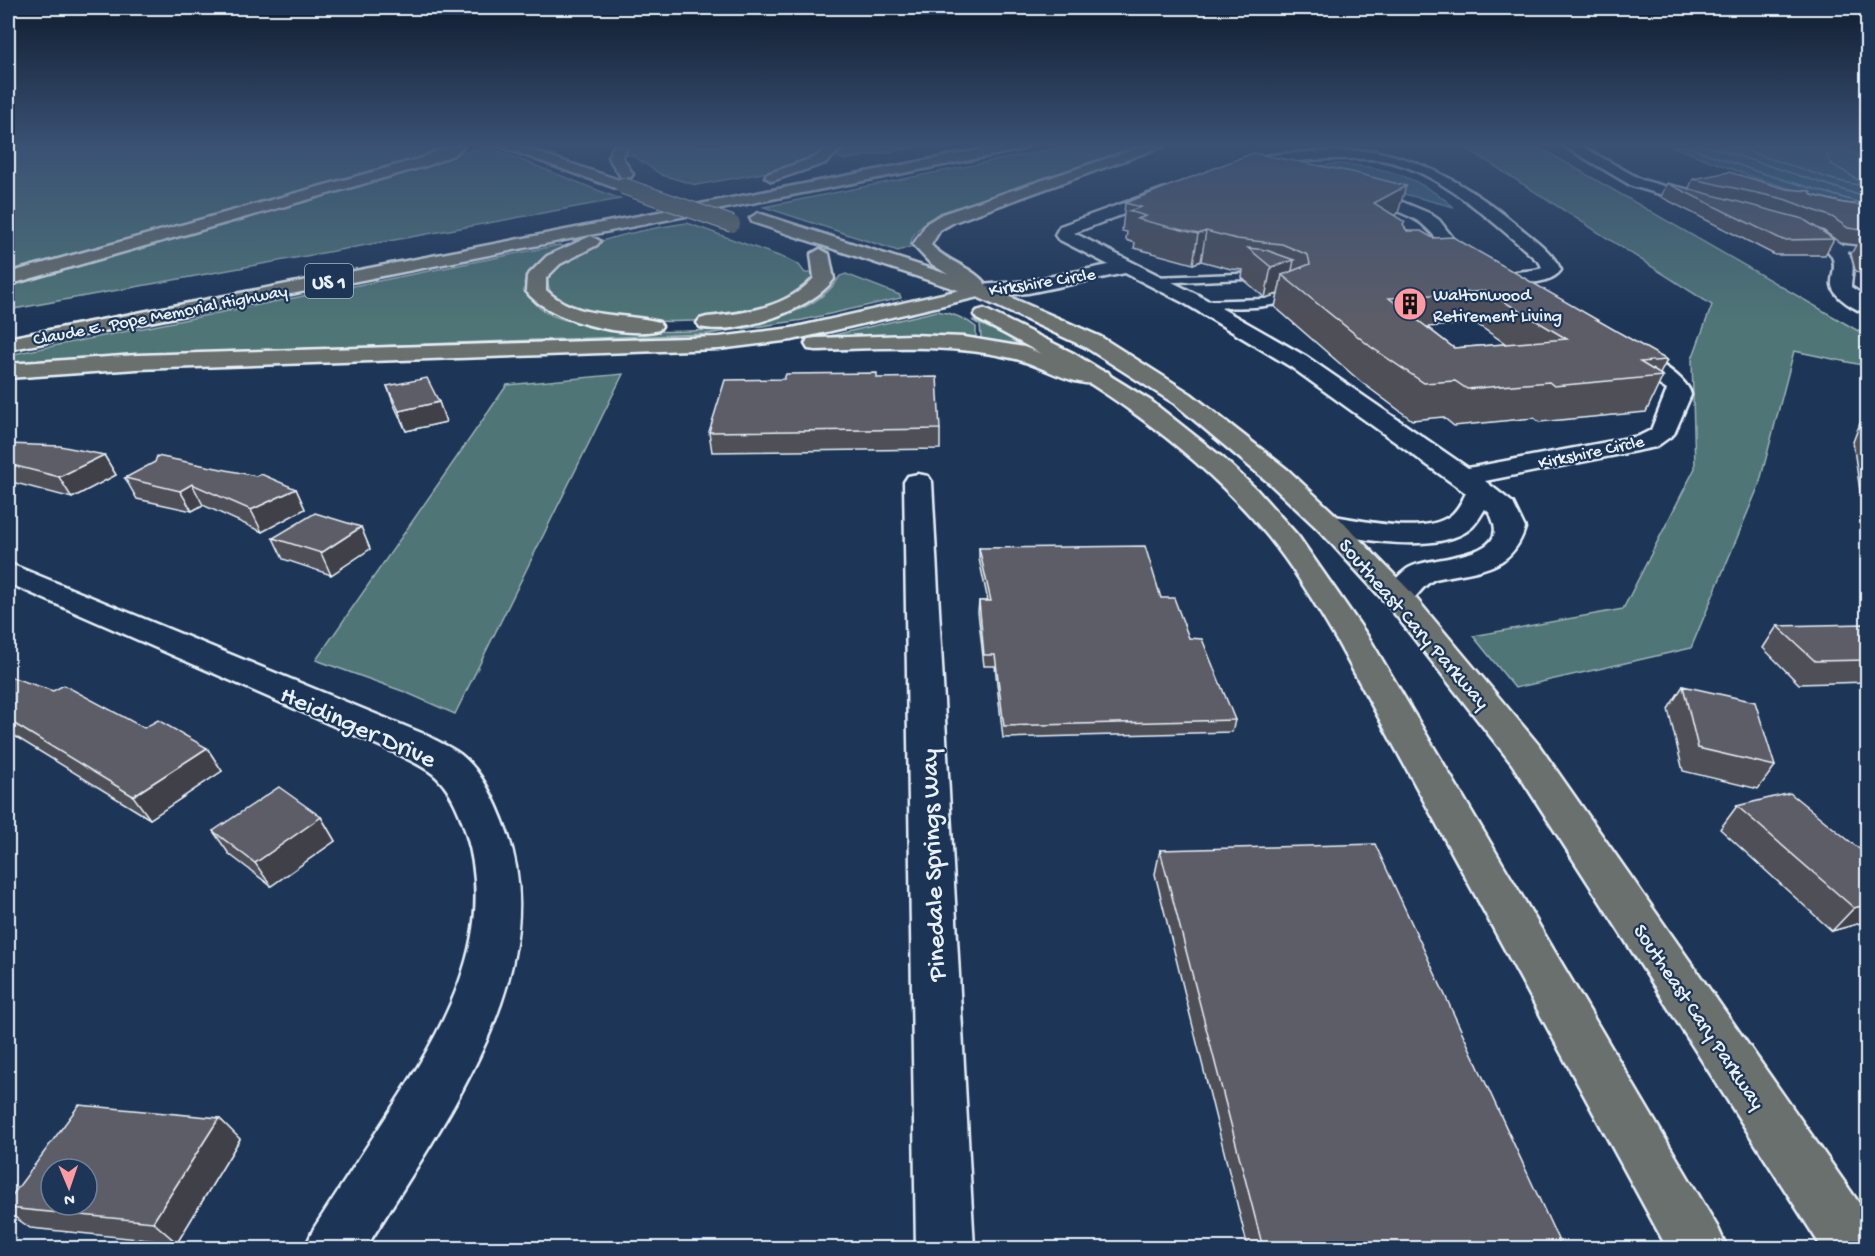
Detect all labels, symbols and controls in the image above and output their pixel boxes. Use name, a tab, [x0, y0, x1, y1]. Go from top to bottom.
road number: US 1	[305, 264, 353, 298]
street label: Kirkshire Circle	[988, 265, 1098, 302]
street label: Claude E. Pope Memorial Highway	[32, 281, 289, 351]
building icon: Waltonwood Retirement Living	[1392, 286, 1428, 322]
place label: Waltonwood Retirement Living	[1433, 286, 1562, 328]
street label: Kirkshire Circle	[1537, 432, 1647, 475]
street label: Southeast Cary Parkway	[1331, 535, 1493, 716]
street label: Heidinger Drive	[274, 681, 440, 778]
street label: Pinedale Springs Way	[916, 748, 955, 983]
street label: Southeast Cary Parkway	[1626, 921, 1768, 1115]
north arrow	[39, 1157, 99, 1217]
text: N	[63, 1189, 75, 1208]

